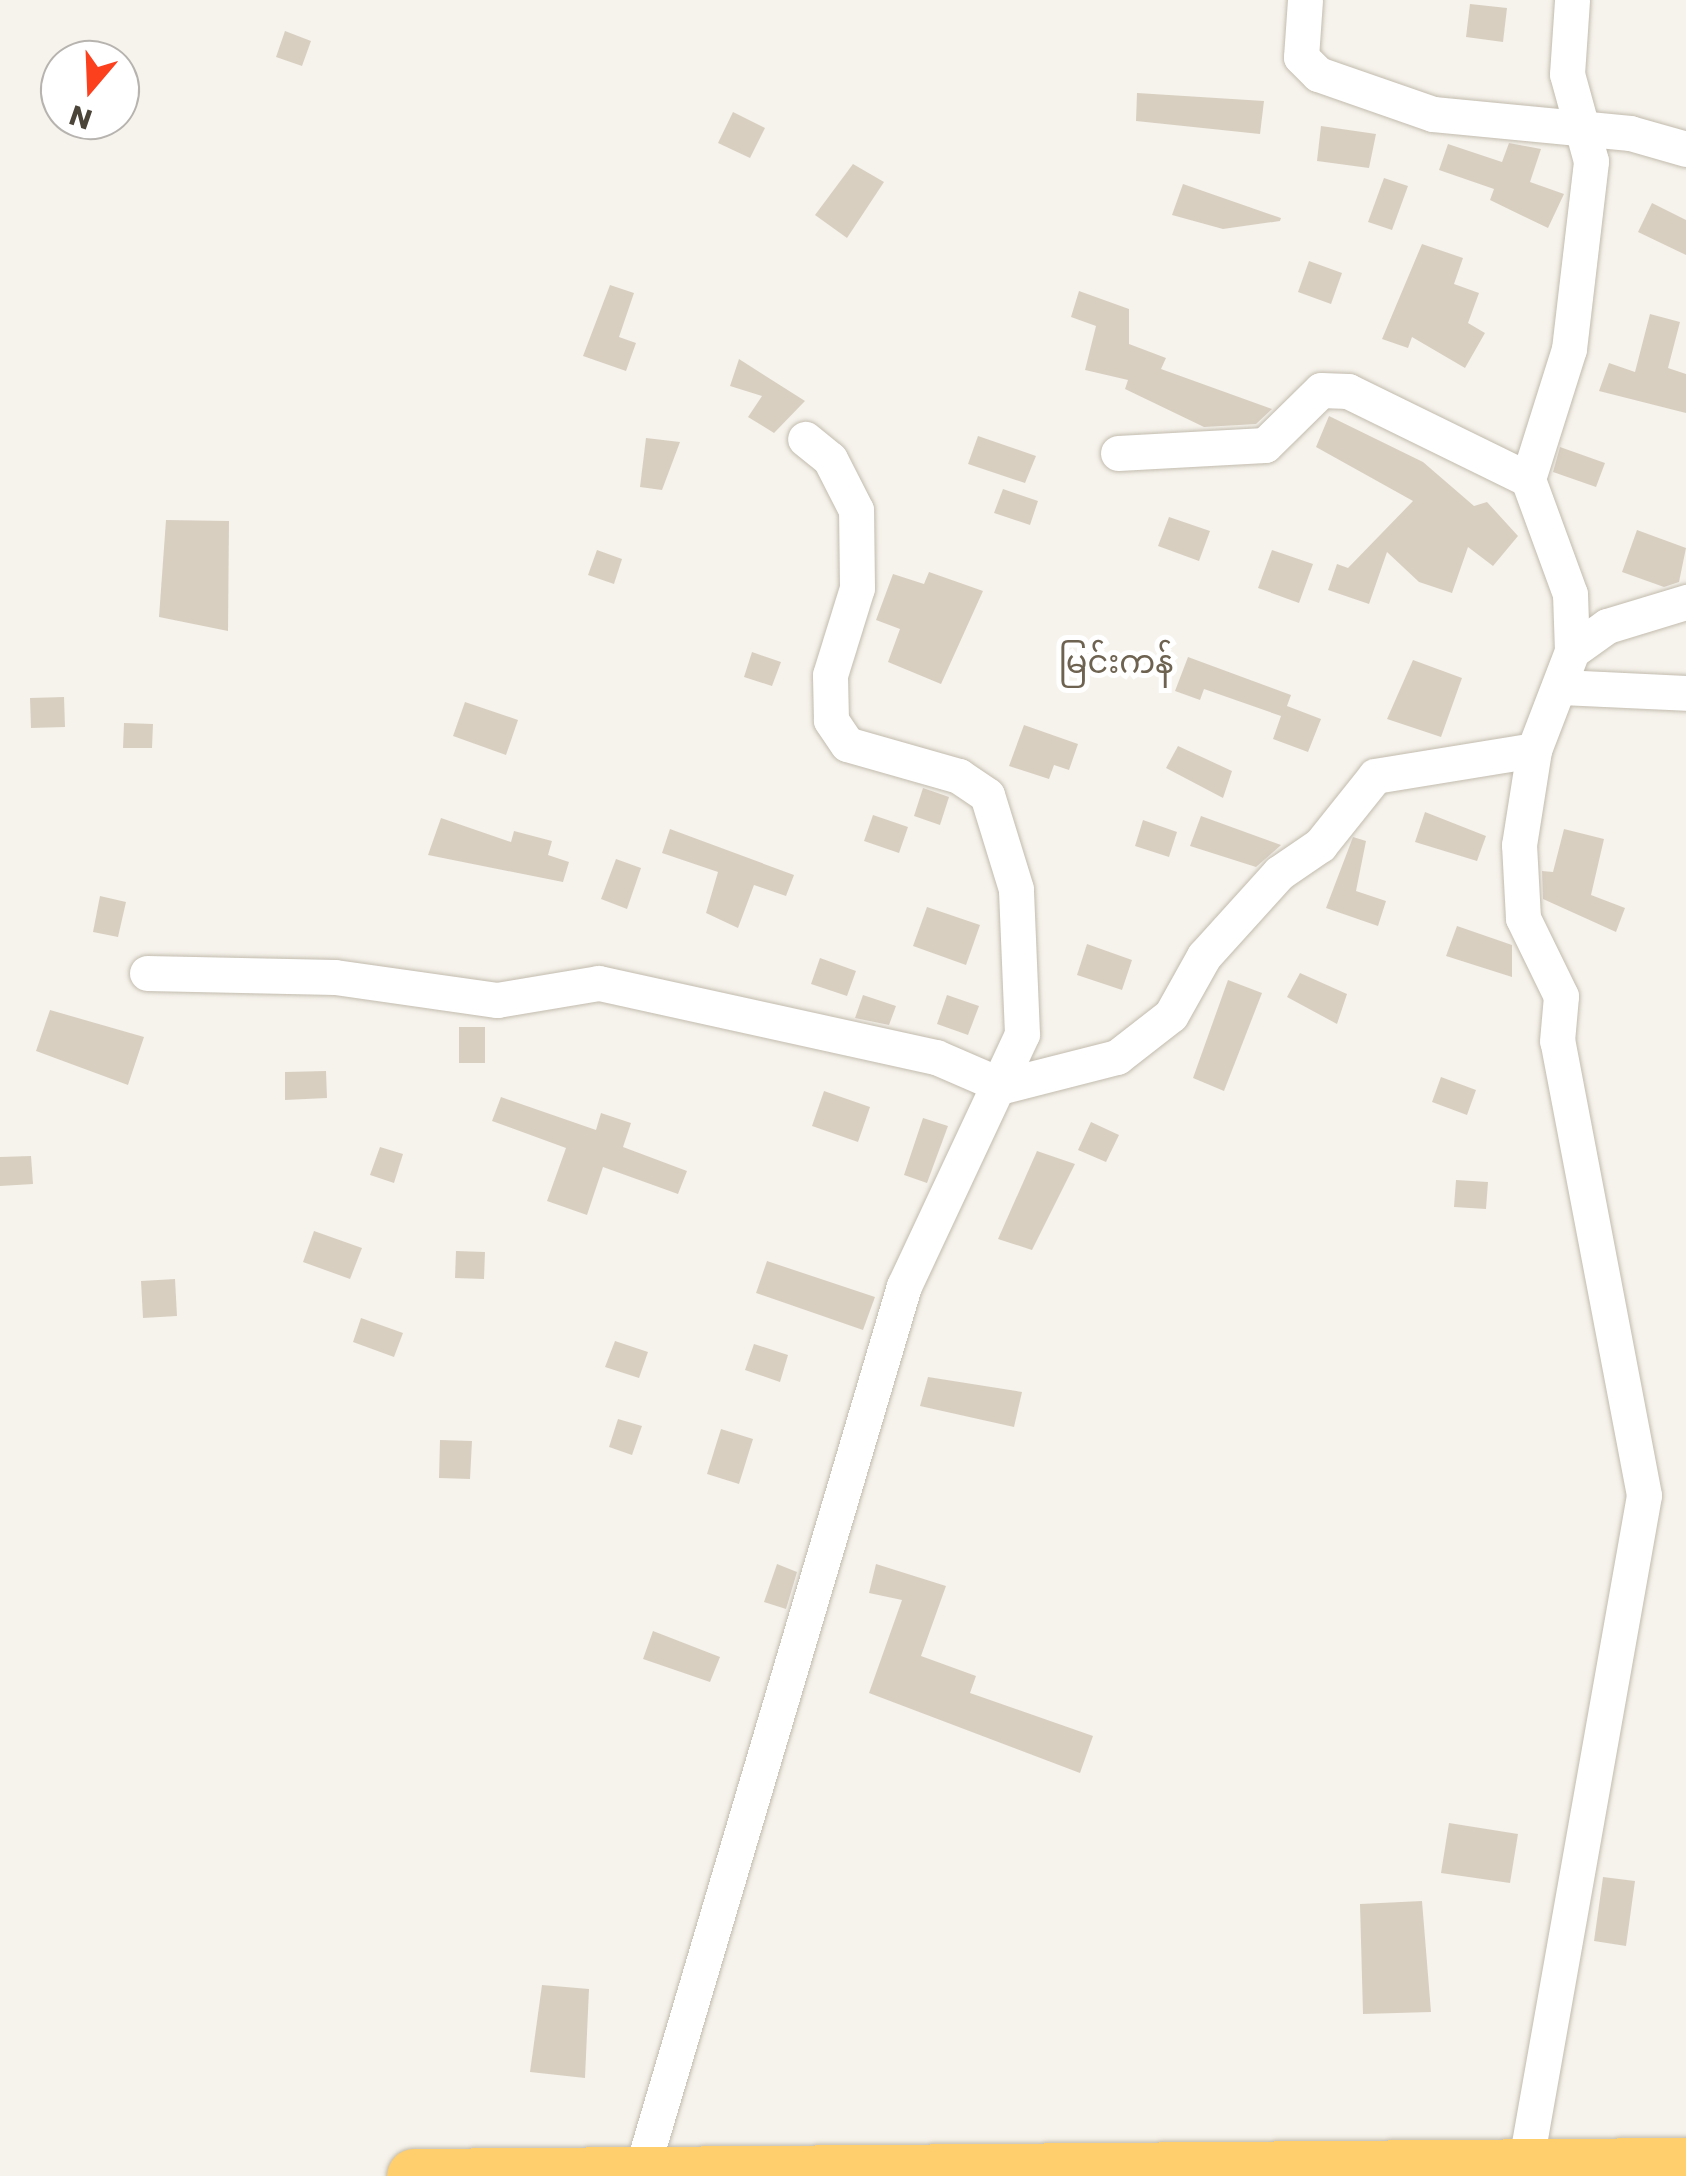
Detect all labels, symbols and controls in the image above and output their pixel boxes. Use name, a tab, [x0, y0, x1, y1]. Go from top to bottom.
north arrow	[40, 40, 140, 140]
text: N	[64, 95, 97, 139]
district label: မြင်းကန်	[1058, 643, 1174, 681]

